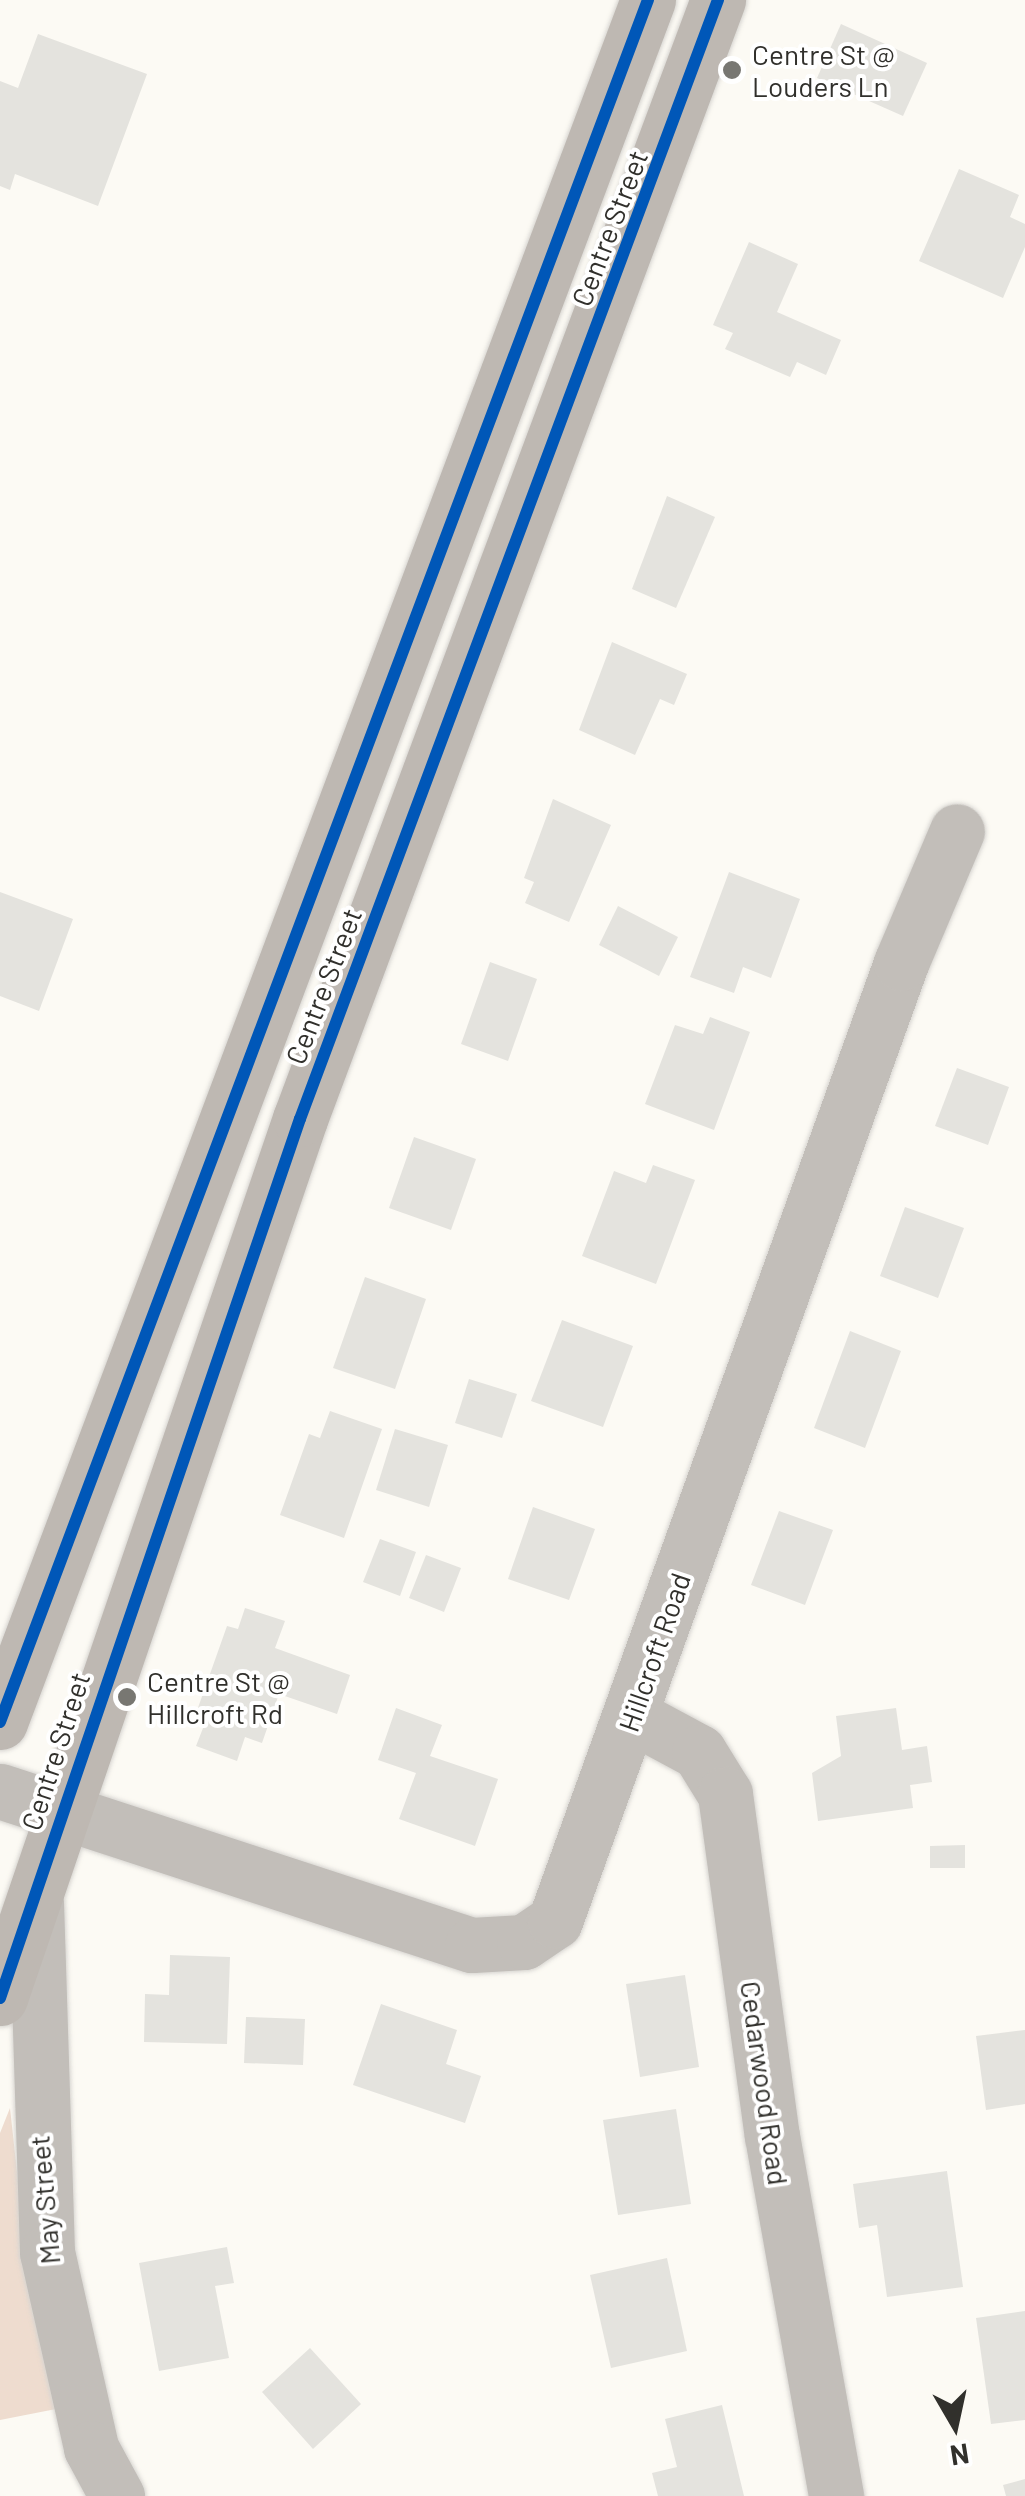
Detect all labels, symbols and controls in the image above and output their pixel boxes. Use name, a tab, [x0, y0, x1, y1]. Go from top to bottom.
place label: Centre St @ Louders Ln	[752, 37, 895, 103]
marker: Centre St @ Louders Ln	[721, 59, 743, 81]
street label: Centre Street	[564, 145, 654, 311]
street label: Centre Street	[278, 903, 368, 1069]
street label: Hillcroft Road	[611, 1568, 697, 1736]
place label: Centre St @ Hillcroft Rd	[147, 1664, 290, 1730]
street label: Centre Street	[14, 1668, 96, 1834]
marker: Centre St @ Hillcroft Rd	[116, 1686, 138, 1708]
street label: Cedarwood Road	[734, 1979, 796, 2187]
street label: May Street	[22, 2134, 66, 2266]
north arrow	[905, 2376, 1005, 2476]
text: N	[948, 2437, 972, 2474]

